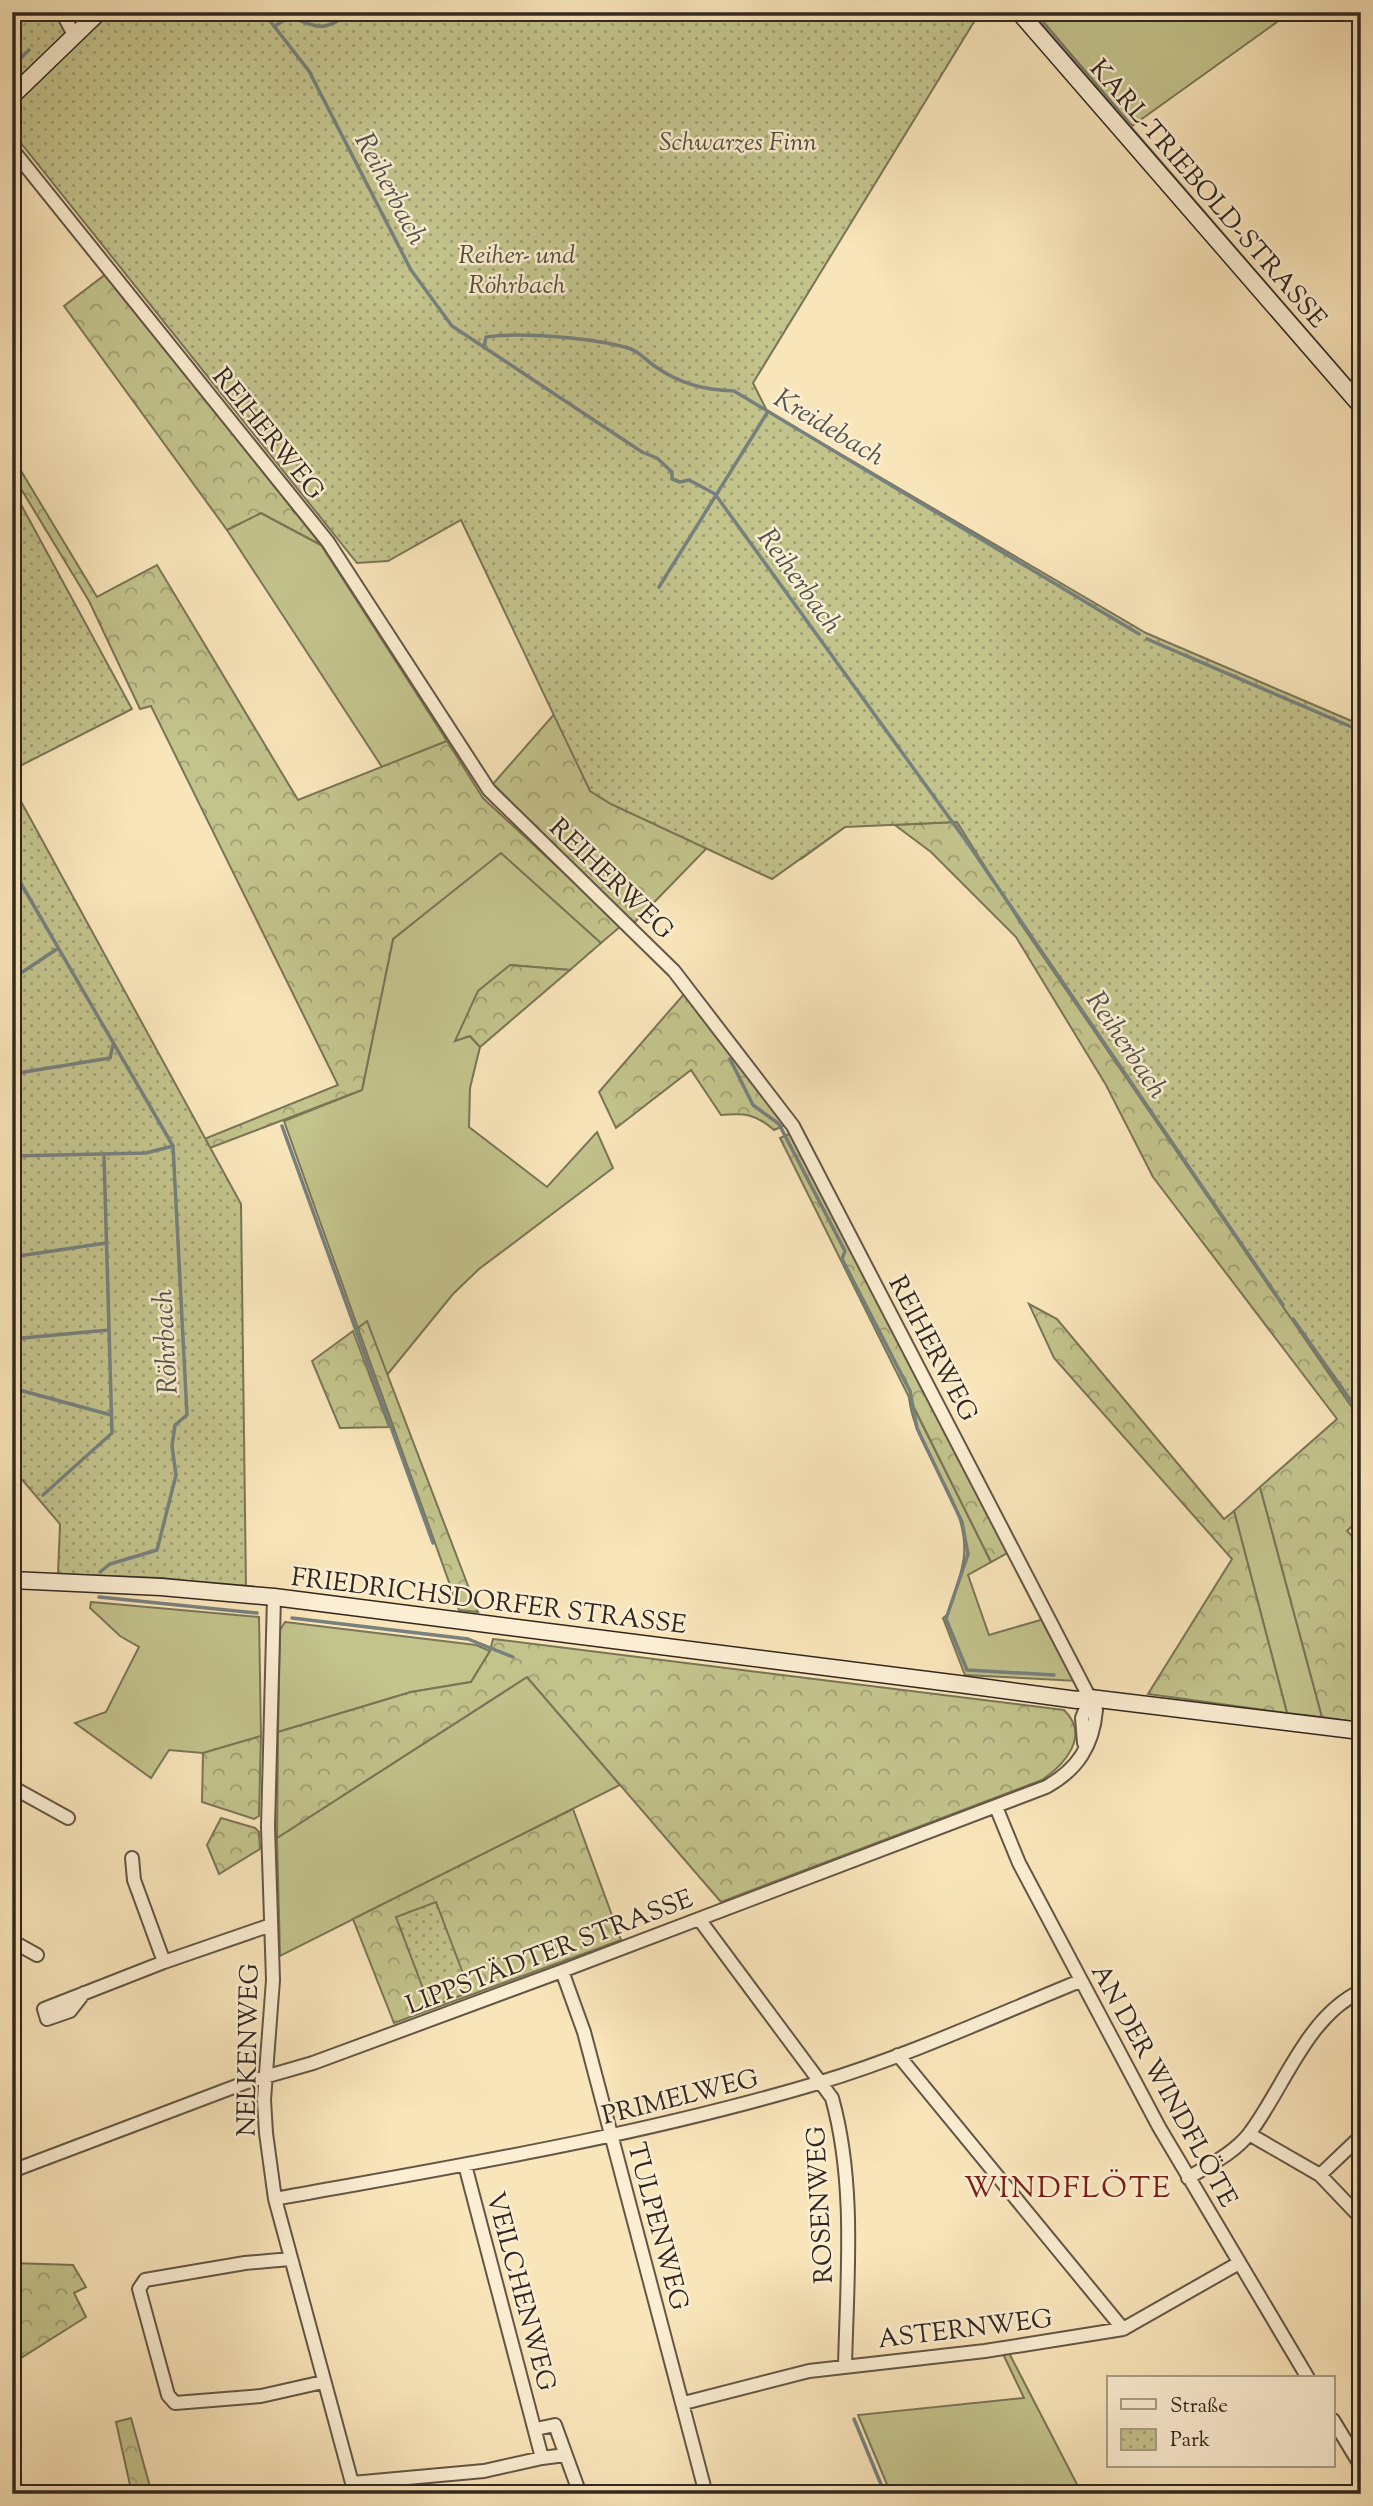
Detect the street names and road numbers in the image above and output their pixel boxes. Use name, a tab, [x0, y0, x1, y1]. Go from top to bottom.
street label: KARL-TRIEBOLD-STRASSE	[1080, 52, 1335, 337]
street label: REIHERWEG	[202, 361, 332, 509]
street label: REIHERWEG	[540, 811, 681, 949]
street label: REIHERWEG	[878, 1270, 986, 1429]
street label: FRIEDRICHSDORFER STRASSE	[289, 1560, 689, 1645]
street label: LIPPSTÄDTER STRASSE	[401, 1881, 699, 2025]
street label: AN DER WINDFLÖTE	[1080, 1958, 1245, 2215]
street label: NELKENWEG	[229, 1963, 270, 2137]
street label: PRIMELWEG	[599, 2061, 763, 2136]
street label: ROSENWEG	[799, 2125, 844, 2285]
street label: TULPENWEG	[616, 2139, 697, 2315]
street label: VEILCHENWEG	[475, 2188, 564, 2395]
street label: ASTERNWEG	[876, 2301, 1055, 2360]

